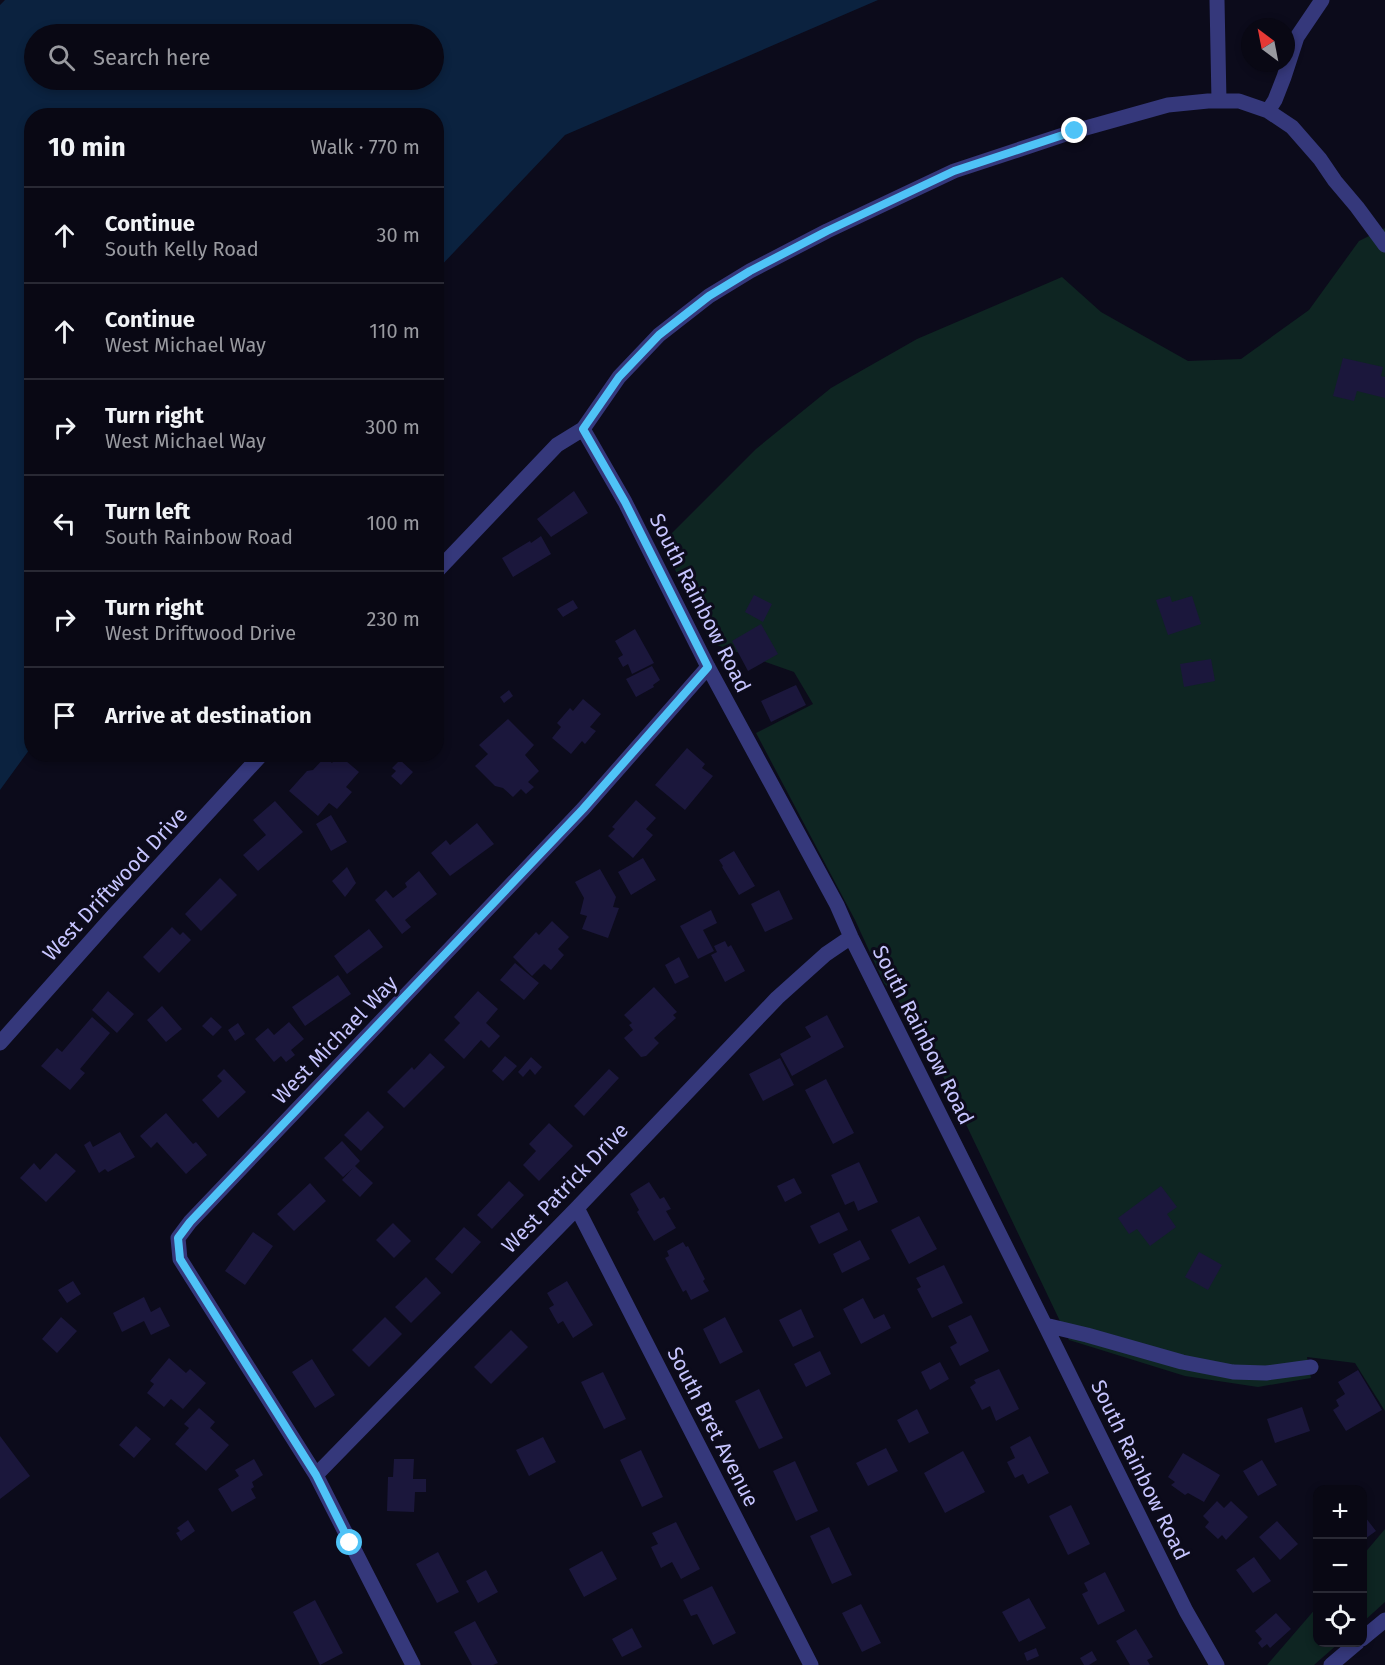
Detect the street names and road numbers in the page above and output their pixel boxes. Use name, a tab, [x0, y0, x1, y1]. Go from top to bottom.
street label: South Rainbow Road	[644, 509, 756, 697]
street label: West Driftwood Drive	[37, 802, 193, 966]
street label: South Rainbow Road	[867, 941, 979, 1129]
street label: West Michael Way	[267, 970, 403, 1110]
street label: West Patrick Drive	[496, 1117, 634, 1259]
street label: South Bret Avenue	[661, 1343, 765, 1511]
street label: South Rainbow Road	[1085, 1376, 1195, 1564]

